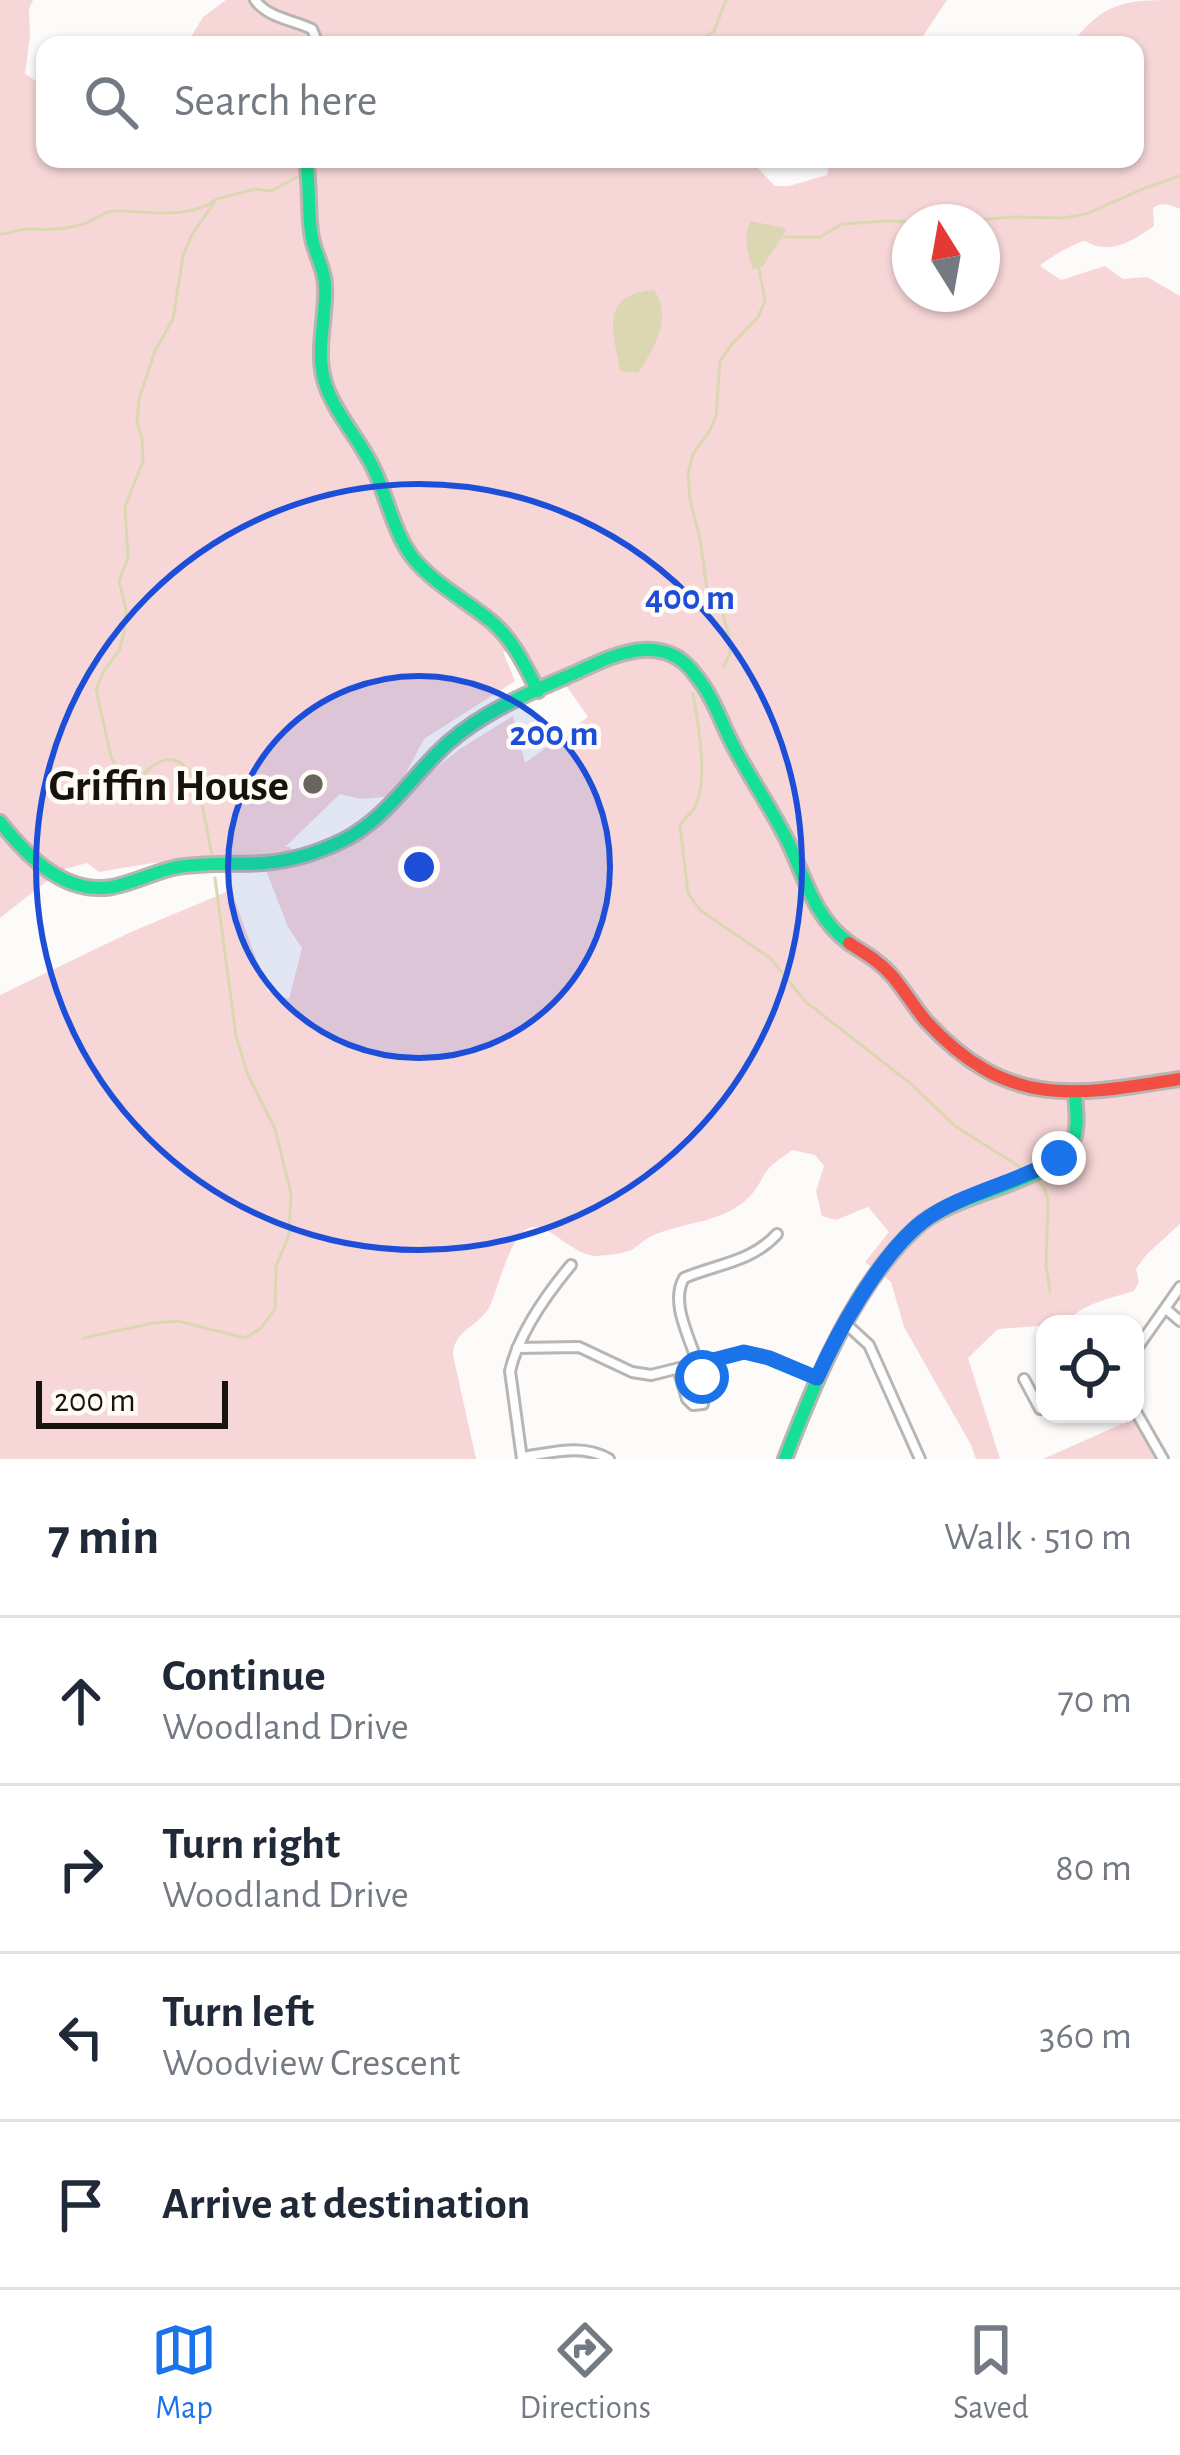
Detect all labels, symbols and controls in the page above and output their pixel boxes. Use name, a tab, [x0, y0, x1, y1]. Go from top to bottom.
search box	[36, 36, 1144, 168]
icon: search	[78, 69, 144, 135]
text: Search here	[174, 79, 377, 124]
north arrow	[892, 204, 1000, 312]
text: 400 m	[645, 580, 735, 616]
text: 200 m	[510, 716, 598, 752]
place label: Griffin House	[49, 764, 289, 809]
marker: Griffin House	[300, 771, 326, 797]
centre of rings	[398, 846, 440, 888]
route end	[1032, 1131, 1086, 1185]
map controls	[1036, 1315, 1144, 1423]
button: locate	[1036, 1315, 1144, 1423]
route start	[675, 1350, 729, 1404]
scale bar	[36, 1375, 228, 1428]
text: 200 m	[54, 1385, 136, 1418]
text: 7 min	[48, 1512, 159, 1563]
text: Walk · 510 m	[944, 1518, 1132, 1557]
text: Continue	[162, 1654, 326, 1699]
icon: ahead	[48, 1668, 114, 1734]
text: 70 m	[1058, 1681, 1132, 1720]
text: Woodland Drive	[162, 1708, 409, 1747]
text: Turn right	[162, 1822, 340, 1867]
icon: right	[48, 1836, 114, 1902]
text: 80 m	[1055, 1849, 1132, 1888]
text: Woodland Drive	[162, 1876, 409, 1915]
text: Turn left	[162, 1990, 314, 2035]
icon: left	[48, 2004, 114, 2070]
text: 360 m	[1039, 2017, 1132, 2056]
text: Woodview Crescent	[162, 2044, 460, 2083]
icon: arrive	[48, 2172, 114, 2238]
text: Arrive at destination	[162, 2182, 530, 2227]
tab: Map	[151, 2317, 217, 2429]
tab: Directions	[519, 2317, 651, 2429]
tab: Saved	[953, 2317, 1029, 2429]

